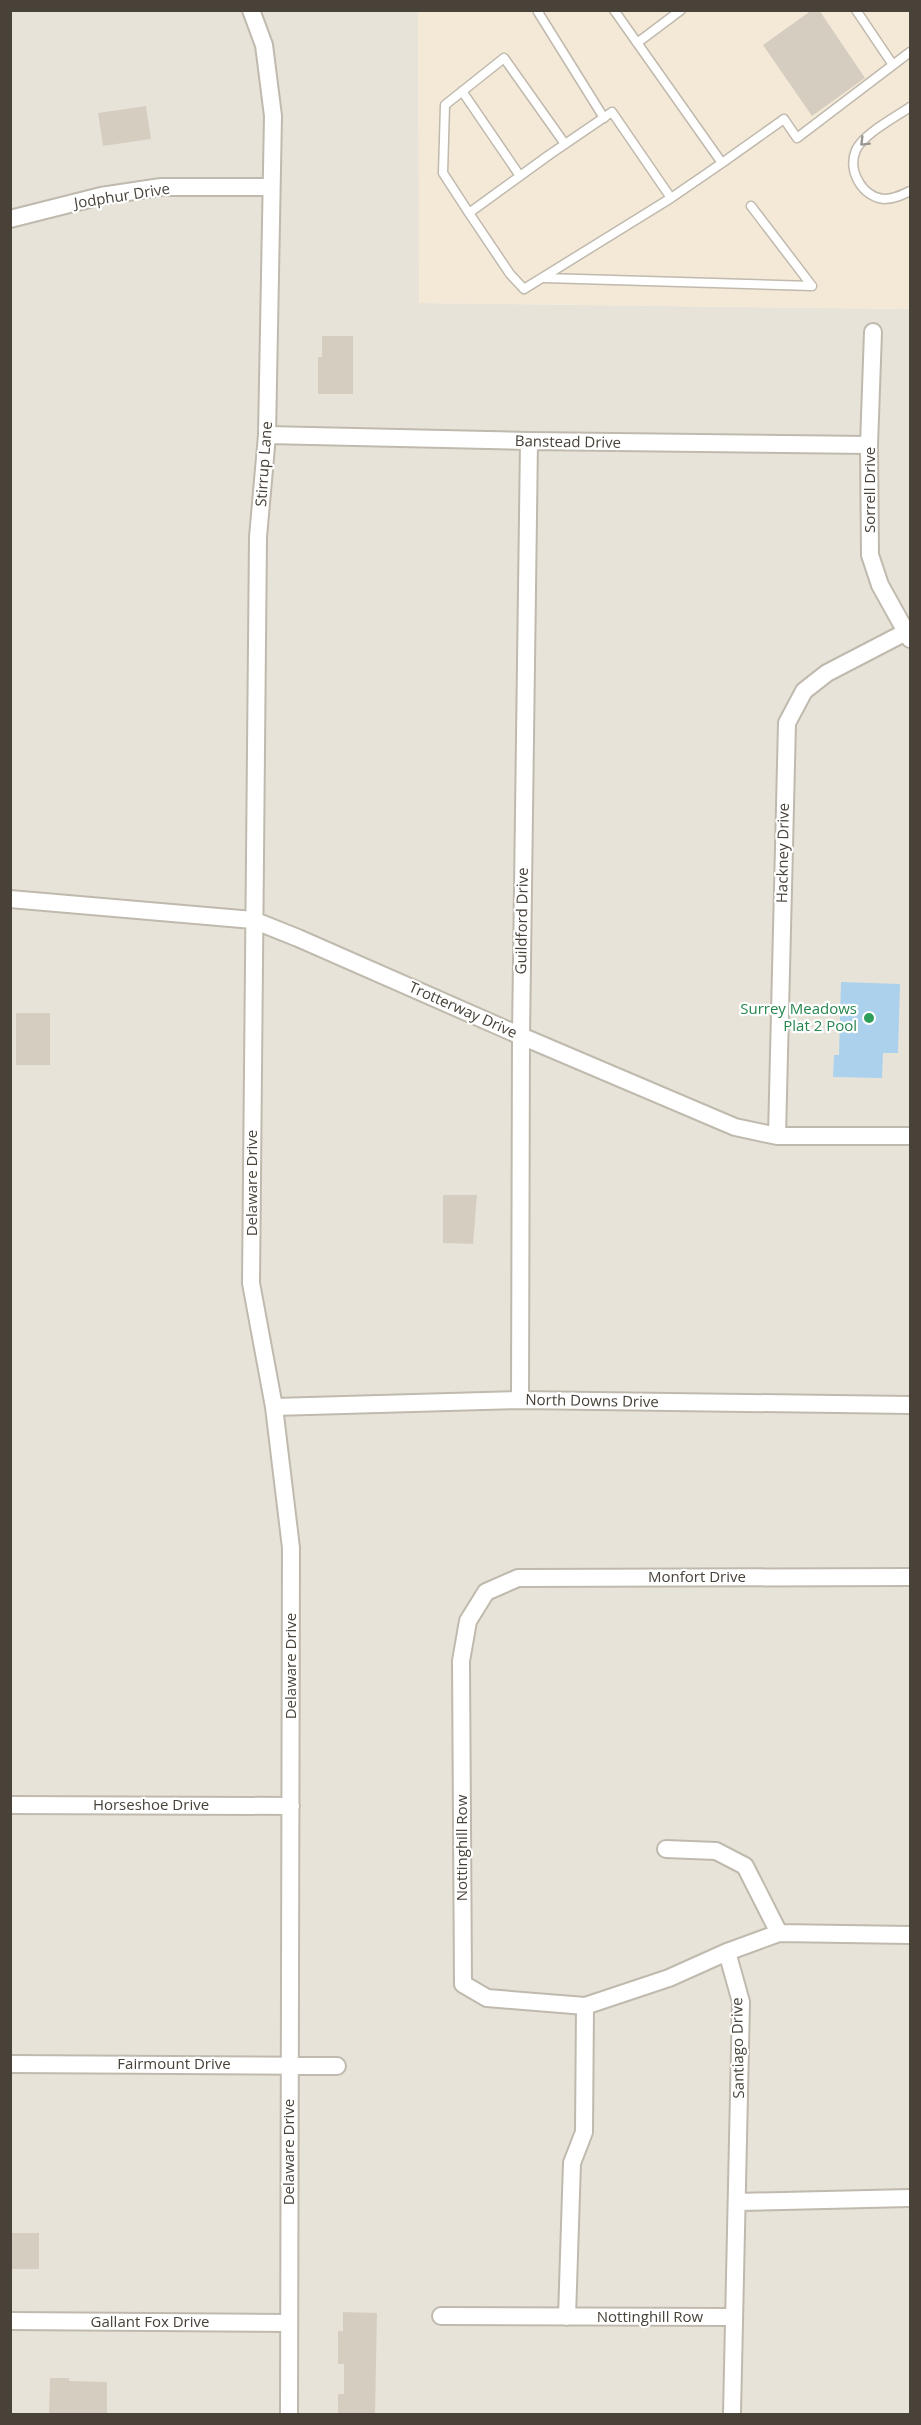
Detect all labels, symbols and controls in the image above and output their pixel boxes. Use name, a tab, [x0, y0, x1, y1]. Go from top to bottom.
one-way arrow	[860, 134, 871, 145]
street label: Jodphur Drive	[71, 178, 171, 213]
street label: Stirrup Lane	[250, 420, 276, 507]
street label: Banstead Drive	[515, 430, 621, 452]
street label: Sorrell Drive	[859, 447, 879, 533]
street label: Hackney Drive	[771, 803, 793, 903]
street label: Guildford Drive	[510, 867, 532, 975]
street label: Trotterway Drive	[406, 976, 521, 1042]
place label: Surrey Meadows Plat 2 Pool	[740, 998, 857, 1035]
marker: Surrey Meadows Plat 2 Pool	[862, 1011, 876, 1025]
street label: Delaware Drive	[241, 1130, 261, 1236]
street label: North Downs Drive	[525, 1389, 659, 1411]
street label: Monfort Drive	[648, 1566, 746, 1586]
street label: Delaware Drive	[280, 1613, 300, 1719]
street label: Horseshoe Drive	[93, 1794, 209, 1814]
street label: Nottinghill Row	[451, 1794, 471, 1901]
street label: Santiago Drive	[726, 1997, 748, 2099]
street label: Fairmount Drive	[117, 2053, 231, 2073]
street label: Delaware Drive	[278, 2099, 298, 2205]
street label: Nottinghill Row	[597, 2306, 704, 2326]
street label: Gallant Fox Drive	[91, 2311, 209, 2331]

